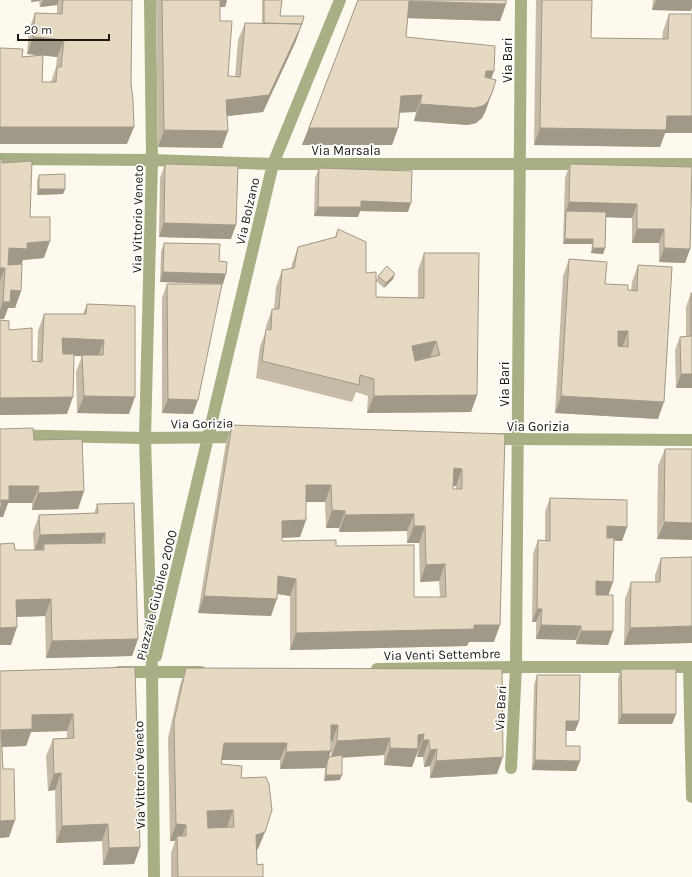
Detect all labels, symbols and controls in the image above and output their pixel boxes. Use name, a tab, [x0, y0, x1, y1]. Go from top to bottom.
scale bar	[18, 16, 109, 42]
text: 20 m	[24, 23, 52, 37]
street label: Via Bari	[500, 37, 515, 83]
street label: Via Marsala	[311, 143, 381, 158]
street label: Via Vittorio Veneto	[129, 165, 146, 273]
street label: Via Bolzano	[232, 176, 263, 246]
street label: Via Bari	[497, 361, 512, 407]
street label: Via Gorizia	[171, 415, 233, 432]
street label: Via Gorizia	[507, 419, 569, 434]
street label: Piazzale Giubileo 2000	[133, 528, 180, 662]
street label: Via Venti Settembre	[383, 646, 501, 663]
street label: Via Bari	[492, 685, 509, 731]
street label: Via Vittorio Veneto	[131, 721, 148, 829]

